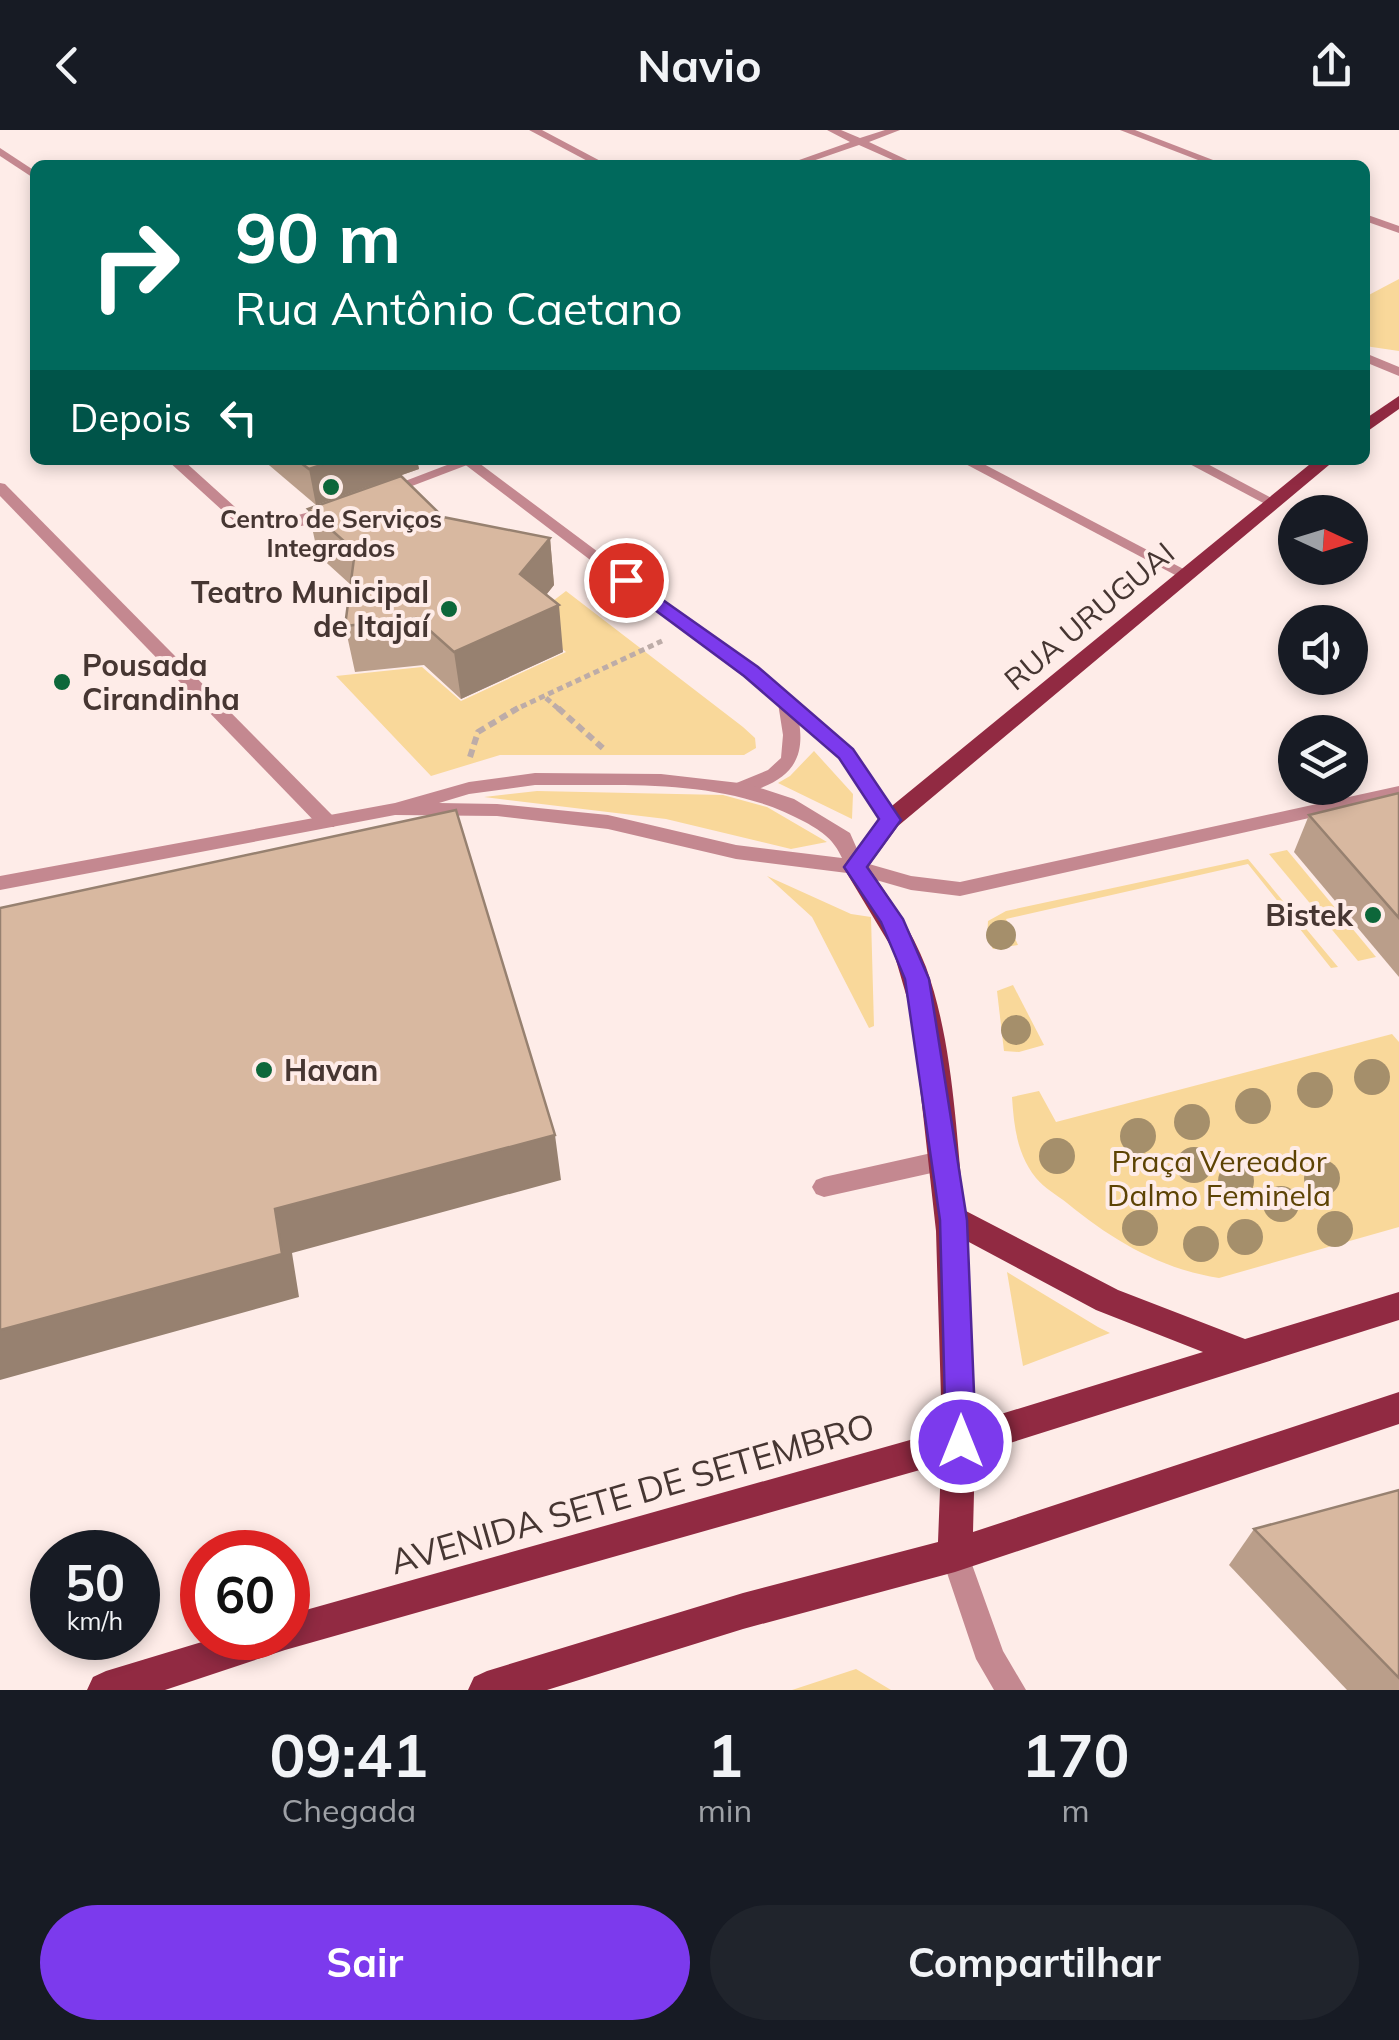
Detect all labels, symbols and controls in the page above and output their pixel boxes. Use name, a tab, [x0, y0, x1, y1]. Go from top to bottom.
text: Navio	[637, 37, 762, 93]
icon: back	[40, 38, 95, 93]
icon: share	[1304, 38, 1359, 93]
text: 90 m	[235, 193, 401, 281]
icon: right	[70, 200, 200, 330]
text: Rua Antônio Caetano	[235, 280, 682, 336]
icon: left	[211, 390, 266, 445]
text: Depois	[70, 394, 191, 442]
marker: Centro de Serviços Integrados	[320, 476, 342, 498]
north arrow	[1278, 495, 1368, 585]
map controls	[1278, 495, 1368, 805]
place label: Centro de Serviços Integrados	[220, 503, 442, 563]
street label: RUA URUGUAI	[996, 534, 1182, 698]
pin	[584, 538, 669, 623]
icon: arrive	[599, 553, 654, 608]
place label: Teatro Municipal de Itajaí	[191, 573, 431, 645]
marker: Teatro Municipal de Itajaí	[438, 598, 460, 620]
button: sound	[1278, 605, 1368, 695]
place label: Pousada Cirandinha	[82, 646, 240, 718]
marker: Pousada Cirandinha	[51, 671, 73, 693]
button: layers	[1278, 715, 1368, 805]
place label: Bistek	[1265, 896, 1354, 934]
marker: Bistek	[1362, 904, 1384, 926]
place label: Havan	[284, 1051, 378, 1089]
marker: Havan	[253, 1059, 275, 1081]
park label: Praça Vereador Dalmo Feminela	[1107, 1142, 1331, 1214]
position arrow	[909, 1390, 1013, 1494]
street label: AVENIDA SETE DE SETEMBRO	[385, 1403, 879, 1583]
speed limit sign: 60	[180, 1530, 310, 1660]
text: 50	[65, 1551, 125, 1614]
text: km/h	[67, 1605, 123, 1636]
text: 09:41	[269, 1717, 428, 1792]
text: 1	[707, 1717, 743, 1792]
text: 170	[1022, 1717, 1130, 1792]
text: Chegada	[281, 1790, 416, 1830]
text: min	[698, 1790, 752, 1830]
text: m	[1062, 1790, 1090, 1830]
button: Sair	[40, 1905, 690, 2020]
button: Compartilhar	[710, 1905, 1359, 2020]

